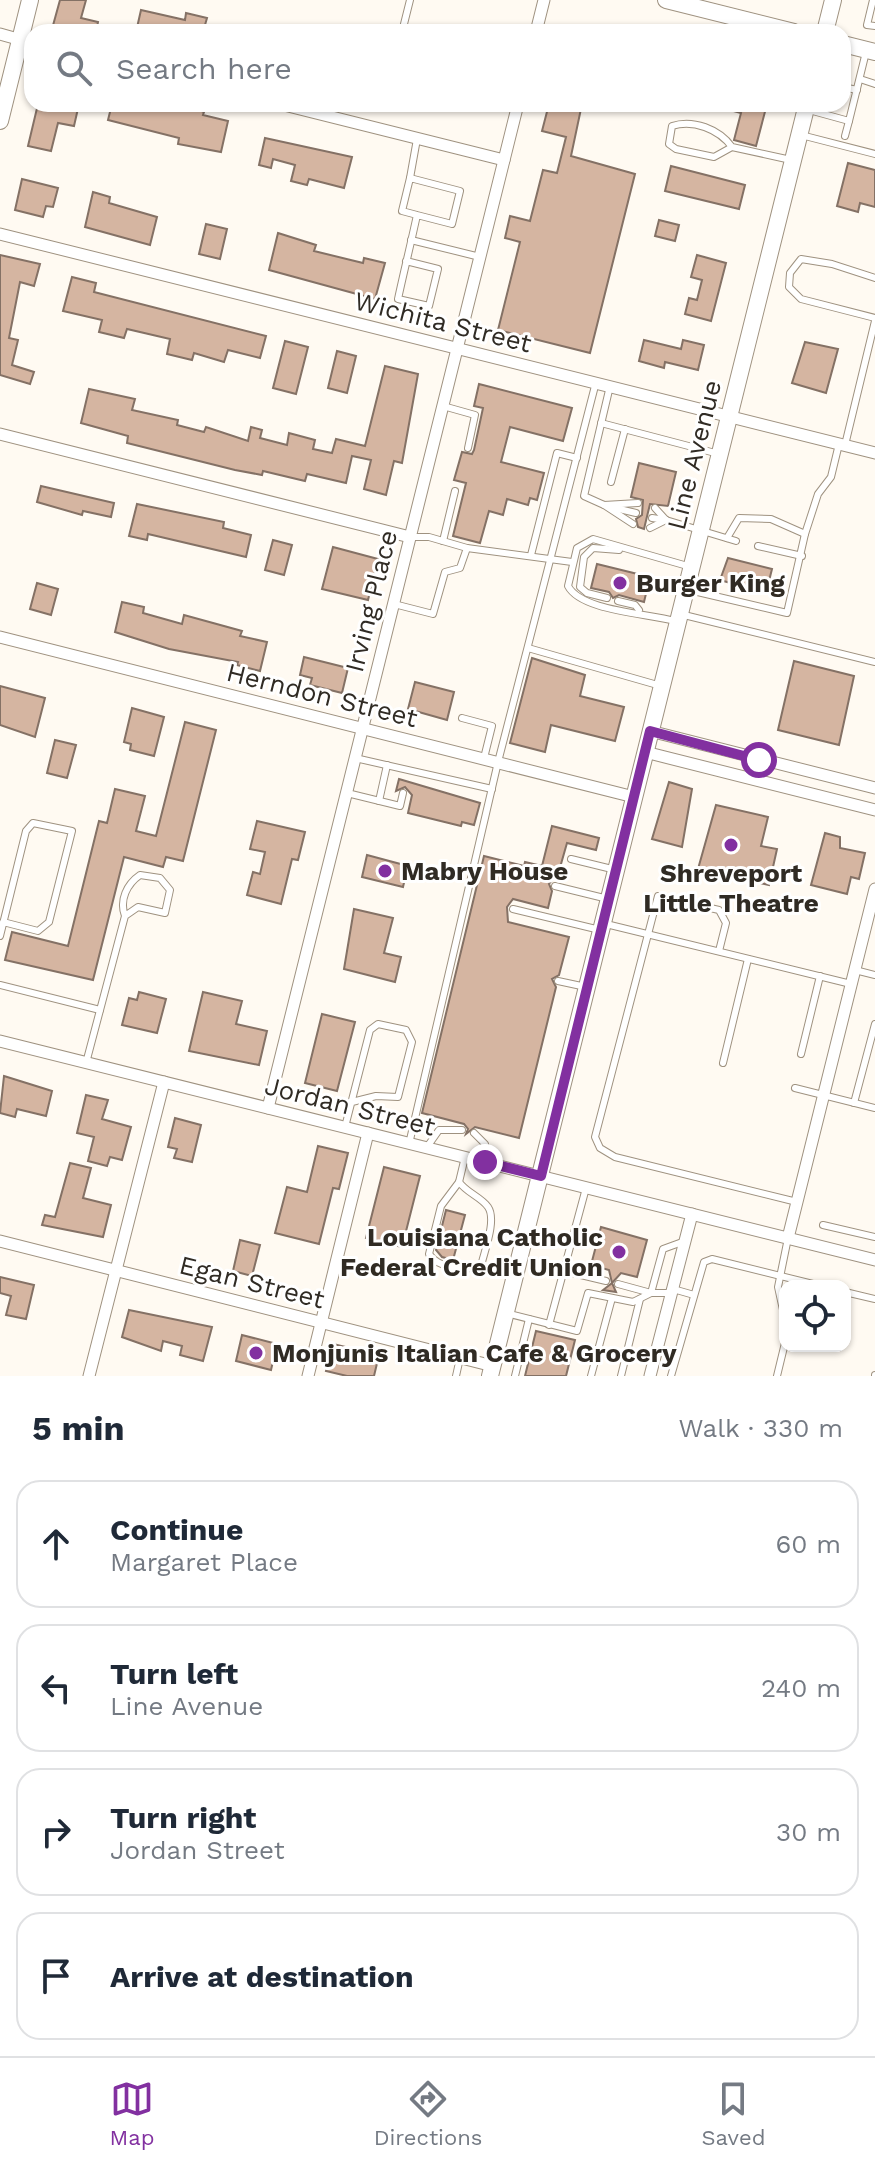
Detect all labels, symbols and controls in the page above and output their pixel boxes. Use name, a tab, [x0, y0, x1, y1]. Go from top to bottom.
search box	[24, 24, 851, 112]
icon: search	[52, 46, 96, 90]
text: Search here	[116, 51, 292, 86]
street label: Wichita Street	[351, 285, 535, 359]
street label: Line Avenue	[661, 377, 727, 533]
street label: Irving Place	[339, 527, 403, 675]
place label: Burger King	[636, 568, 785, 598]
marker: Burger King	[611, 574, 629, 592]
street label: Herndon Street	[223, 657, 421, 733]
route start	[741, 742, 777, 778]
marker: Shreveport Little Theatre	[722, 836, 740, 854]
place label: Mabry House	[401, 856, 568, 886]
place label: Shreveport Little Theatre	[643, 858, 819, 918]
marker: Mabry House	[376, 862, 394, 880]
street label: Jordan Street	[262, 1070, 438, 1142]
route end	[467, 1144, 503, 1180]
place label: Louisiana Catholic Federal Credit Union	[340, 1222, 603, 1282]
marker: Louisiana Catholic Federal Credit Union	[610, 1243, 628, 1261]
street label: Egan Street	[176, 1249, 328, 1315]
map controls	[779, 1280, 851, 1352]
button: locate	[779, 1280, 851, 1352]
place label: Monjunis Italian Cafe & Grocery	[272, 1338, 677, 1368]
marker: Monjunis Italian Cafe & Grocery	[247, 1344, 265, 1362]
text: 5 min	[32, 1408, 125, 1448]
text: Walk · 330 m	[678, 1413, 843, 1443]
text: Continue	[110, 1512, 243, 1547]
icon: ahead	[34, 1522, 78, 1566]
text: 60 m	[775, 1529, 841, 1559]
text: Margaret Place	[110, 1547, 298, 1577]
text: Turn left	[110, 1656, 238, 1691]
icon: left	[34, 1666, 78, 1710]
text: 240 m	[761, 1673, 841, 1703]
text: Line Avenue	[110, 1691, 263, 1721]
text: Turn right	[110, 1800, 256, 1835]
icon: right	[34, 1810, 78, 1854]
text: 30 m	[776, 1817, 841, 1847]
text: Jordan Street	[110, 1835, 285, 1865]
icon: arrive	[34, 1954, 78, 1998]
text: Arrive at destination	[110, 1959, 414, 1994]
tab: Map	[110, 2077, 154, 2150]
tab: Directions	[374, 2077, 482, 2150]
tab: Saved	[702, 2077, 765, 2150]

